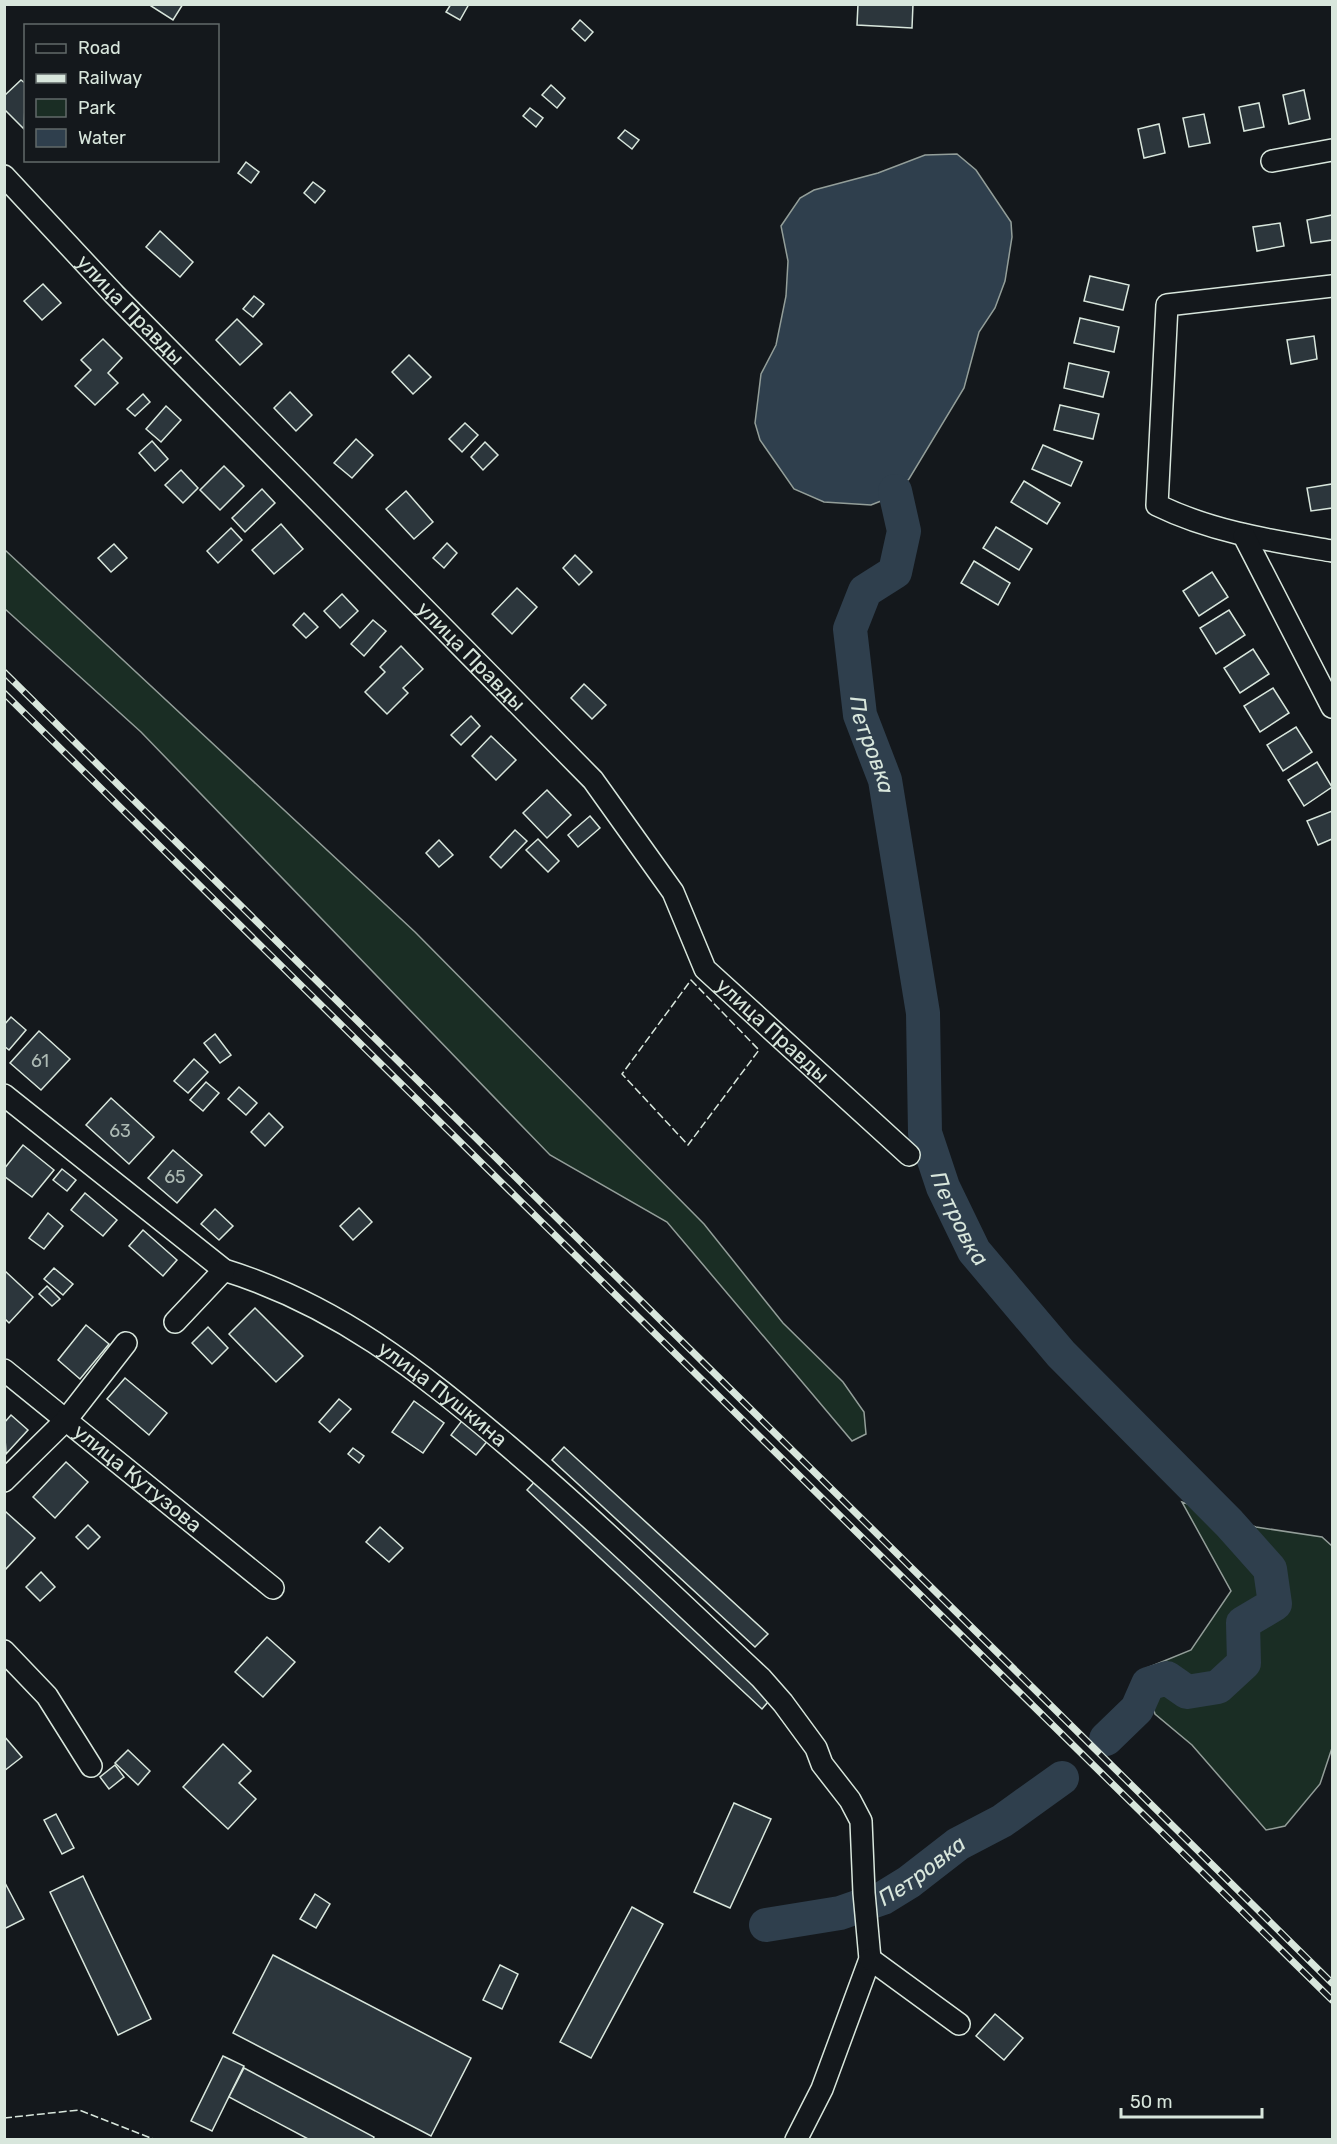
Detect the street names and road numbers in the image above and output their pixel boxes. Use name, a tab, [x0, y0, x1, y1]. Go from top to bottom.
street label: улица Правды	[72, 249, 190, 370]
street label: улица Правды	[412, 596, 531, 716]
street label: улица Правды	[711, 972, 834, 1088]
street label: улица Пушкина	[373, 1335, 512, 1452]
street label: улица Кутузова	[69, 1418, 207, 1537]

